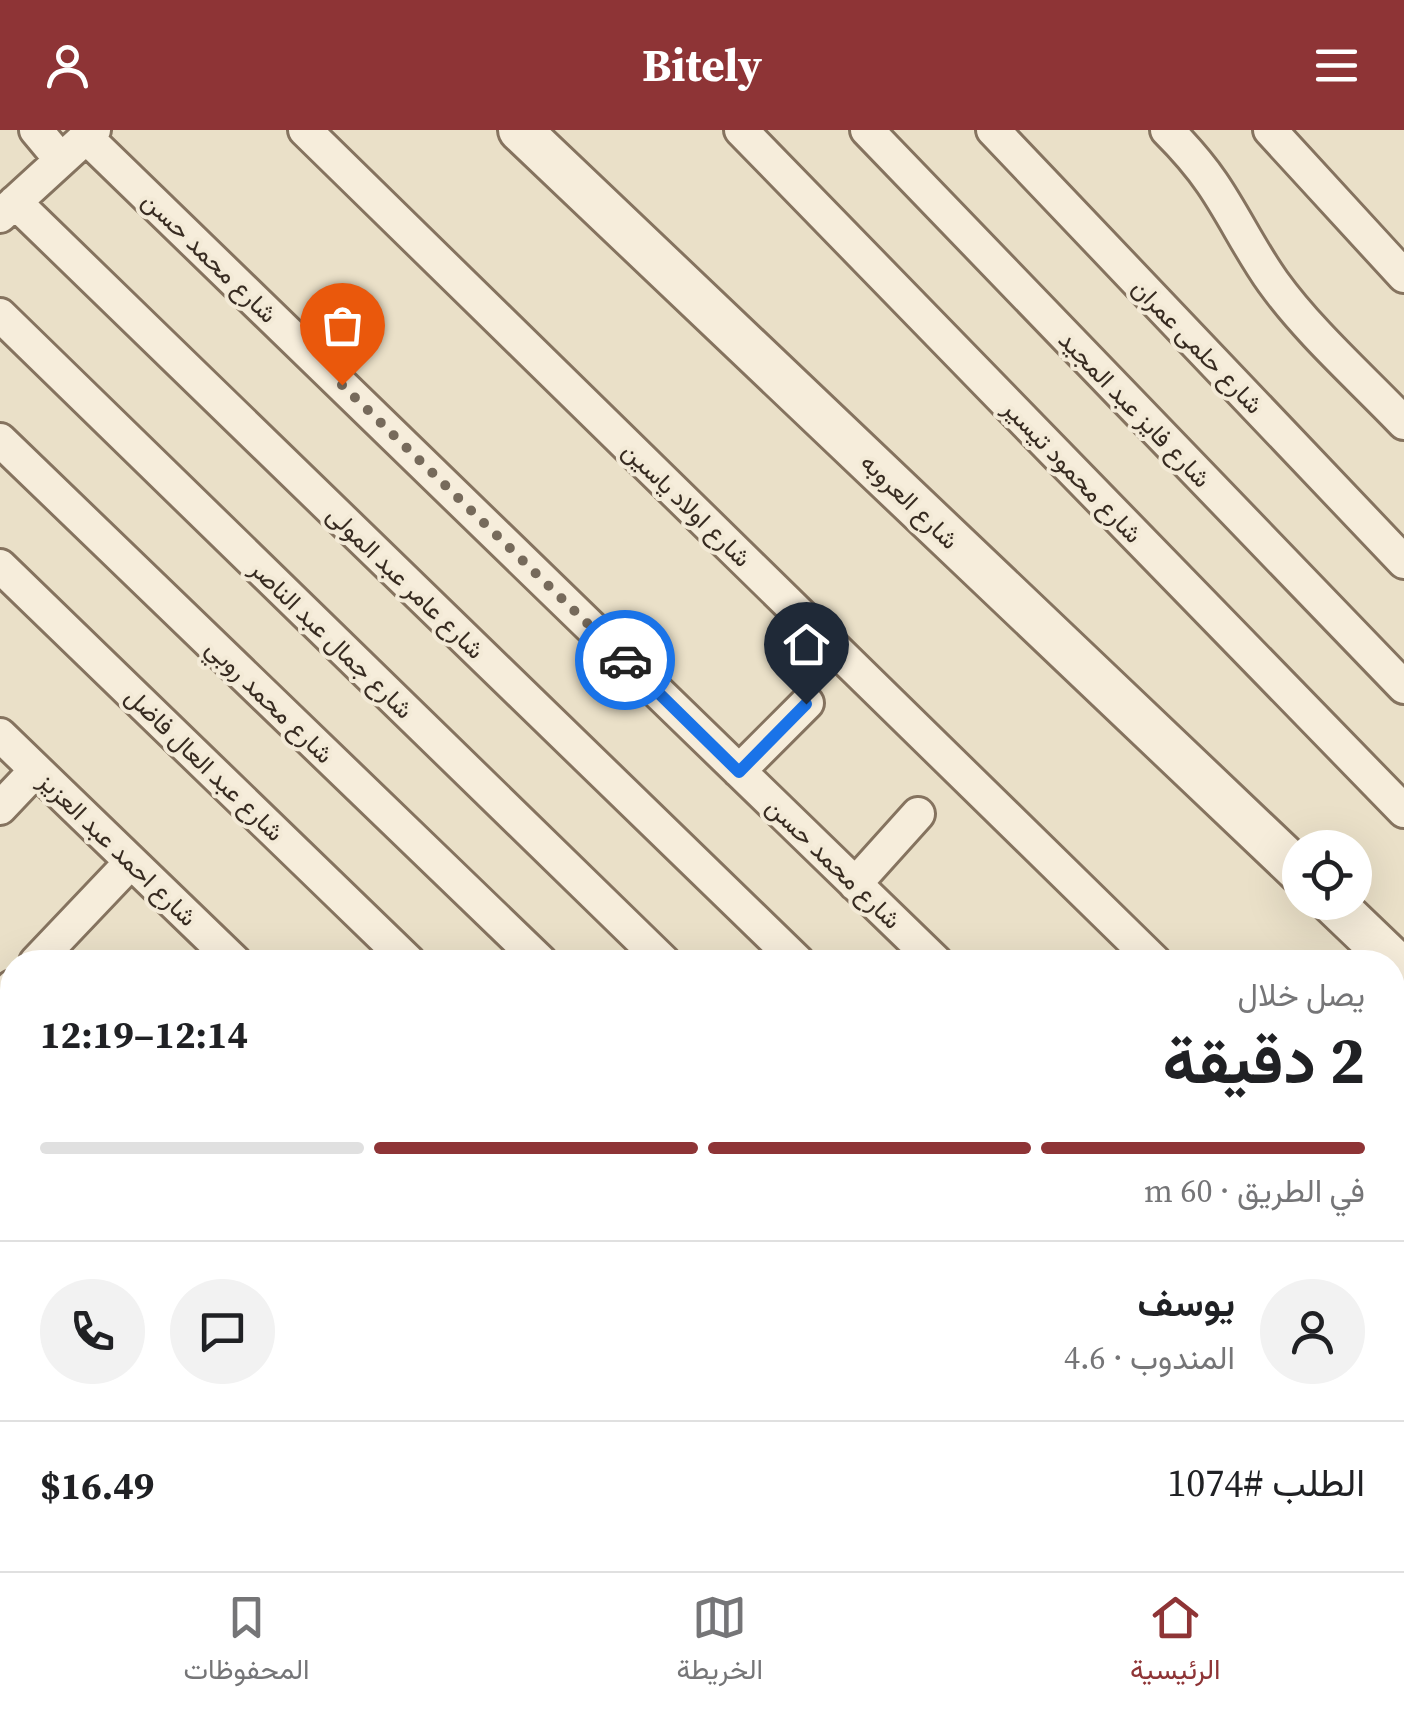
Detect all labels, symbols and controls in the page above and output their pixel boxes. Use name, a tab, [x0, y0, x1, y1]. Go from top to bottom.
text: Bitely	[642, 34, 762, 96]
icon: person	[40, 38, 95, 93]
icon: menu	[1309, 38, 1364, 93]
street label: شارع محمد حسن	[135, 184, 285, 330]
street label: شارع حلمى عمران	[1125, 271, 1271, 421]
pin	[300, 283, 385, 386]
icon: bag	[315, 298, 370, 353]
street label: شارع فايز عبد المجيد	[1051, 323, 1219, 495]
street label: شارع محمود تيسير	[995, 391, 1150, 550]
street label: شارع اولاد ياسين	[615, 434, 759, 574]
street label: شارع العروبه	[854, 446, 966, 556]
street label: شارع عامر عبد المولى	[320, 498, 492, 666]
street label: شارع جمال عبد الناصر	[242, 551, 421, 726]
pin	[764, 602, 849, 705]
courier	[575, 610, 675, 710]
icon: home	[779, 617, 834, 672]
street label: شارع محمد روبي	[196, 631, 341, 773]
icon: car	[598, 633, 653, 688]
street label: شارع عبد العال فاضل	[118, 679, 292, 849]
street label: شارع احمد عبد العزيز	[31, 764, 205, 934]
street label: شارع محمد حسن	[759, 790, 909, 936]
map controls	[1282, 830, 1372, 920]
button: locate	[1282, 830, 1372, 920]
text: يصل خلال	[1237, 973, 1365, 1017]
text: 12:14–12:19	[40, 1009, 248, 1061]
text: 2 دقيقة	[1163, 1016, 1365, 1105]
text: في الطريق · 60 m	[1144, 1169, 1365, 1213]
text: يوسف	[1138, 1277, 1235, 1329]
button: phone	[40, 1279, 145, 1384]
button: chat	[170, 1279, 275, 1384]
button: person	[1260, 1279, 1365, 1384]
text: المندوب · 4.6	[1064, 1336, 1235, 1380]
text: الطلب #1074	[1167, 1457, 1365, 1509]
text: $16.49	[40, 1460, 154, 1512]
tab: المحفوظات	[183, 1590, 310, 1694]
tab: الخريطة	[677, 1590, 763, 1694]
tab: الرئيسية	[1130, 1590, 1221, 1694]

